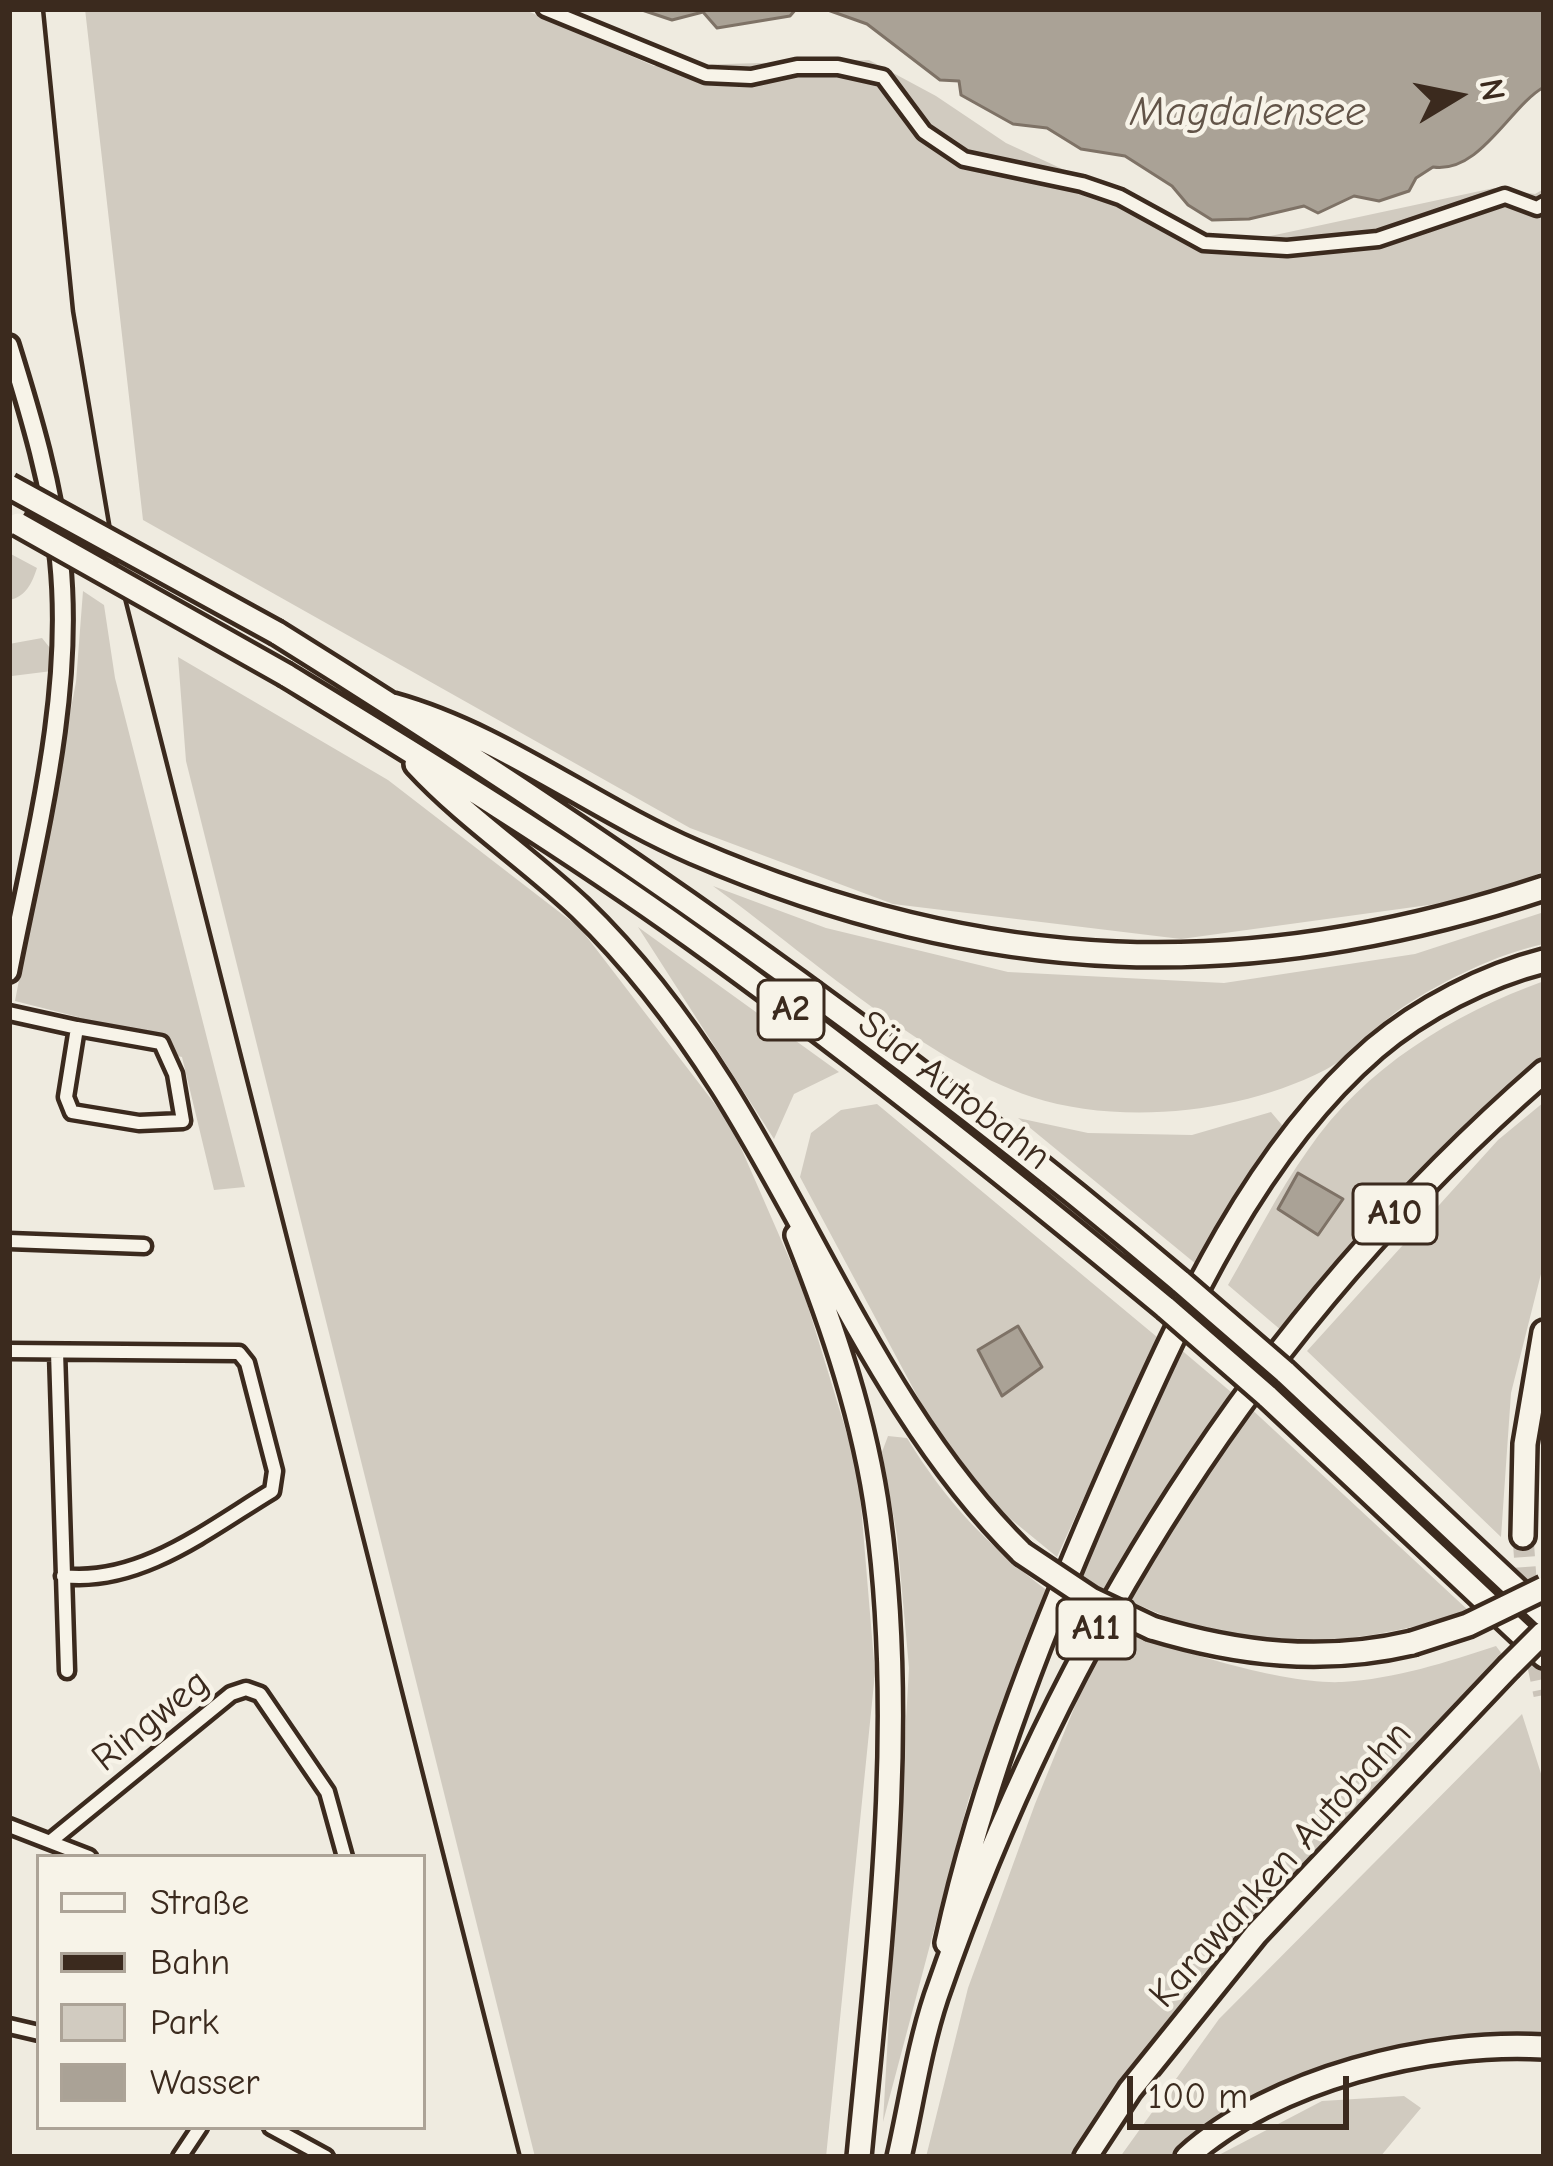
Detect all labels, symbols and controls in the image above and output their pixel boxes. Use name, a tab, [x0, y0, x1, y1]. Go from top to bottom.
north arrow	[1397, 36, 1517, 156]
text: N	[1472, 76, 1513, 104]
water label: Magdalensee	[1130, 88, 1366, 138]
road number: A2	[758, 980, 824, 1040]
street label: Süd Autobahn	[848, 1001, 1060, 1181]
road number: A10	[1353, 1184, 1437, 1244]
road number: A11	[1057, 1599, 1135, 1659]
street label: Ringweg	[83, 1660, 219, 1782]
street label: Karawanken Autobahn	[1140, 1712, 1422, 2018]
legend	[36, 1854, 426, 2130]
text: Straße	[150, 1882, 249, 1923]
text: Bahn	[150, 1942, 230, 1983]
text: Park	[150, 2002, 219, 2043]
scale bar	[1133, 2052, 1355, 2126]
text: Wasser	[150, 2062, 260, 2103]
text: 100 m	[1148, 2076, 1248, 2117]

